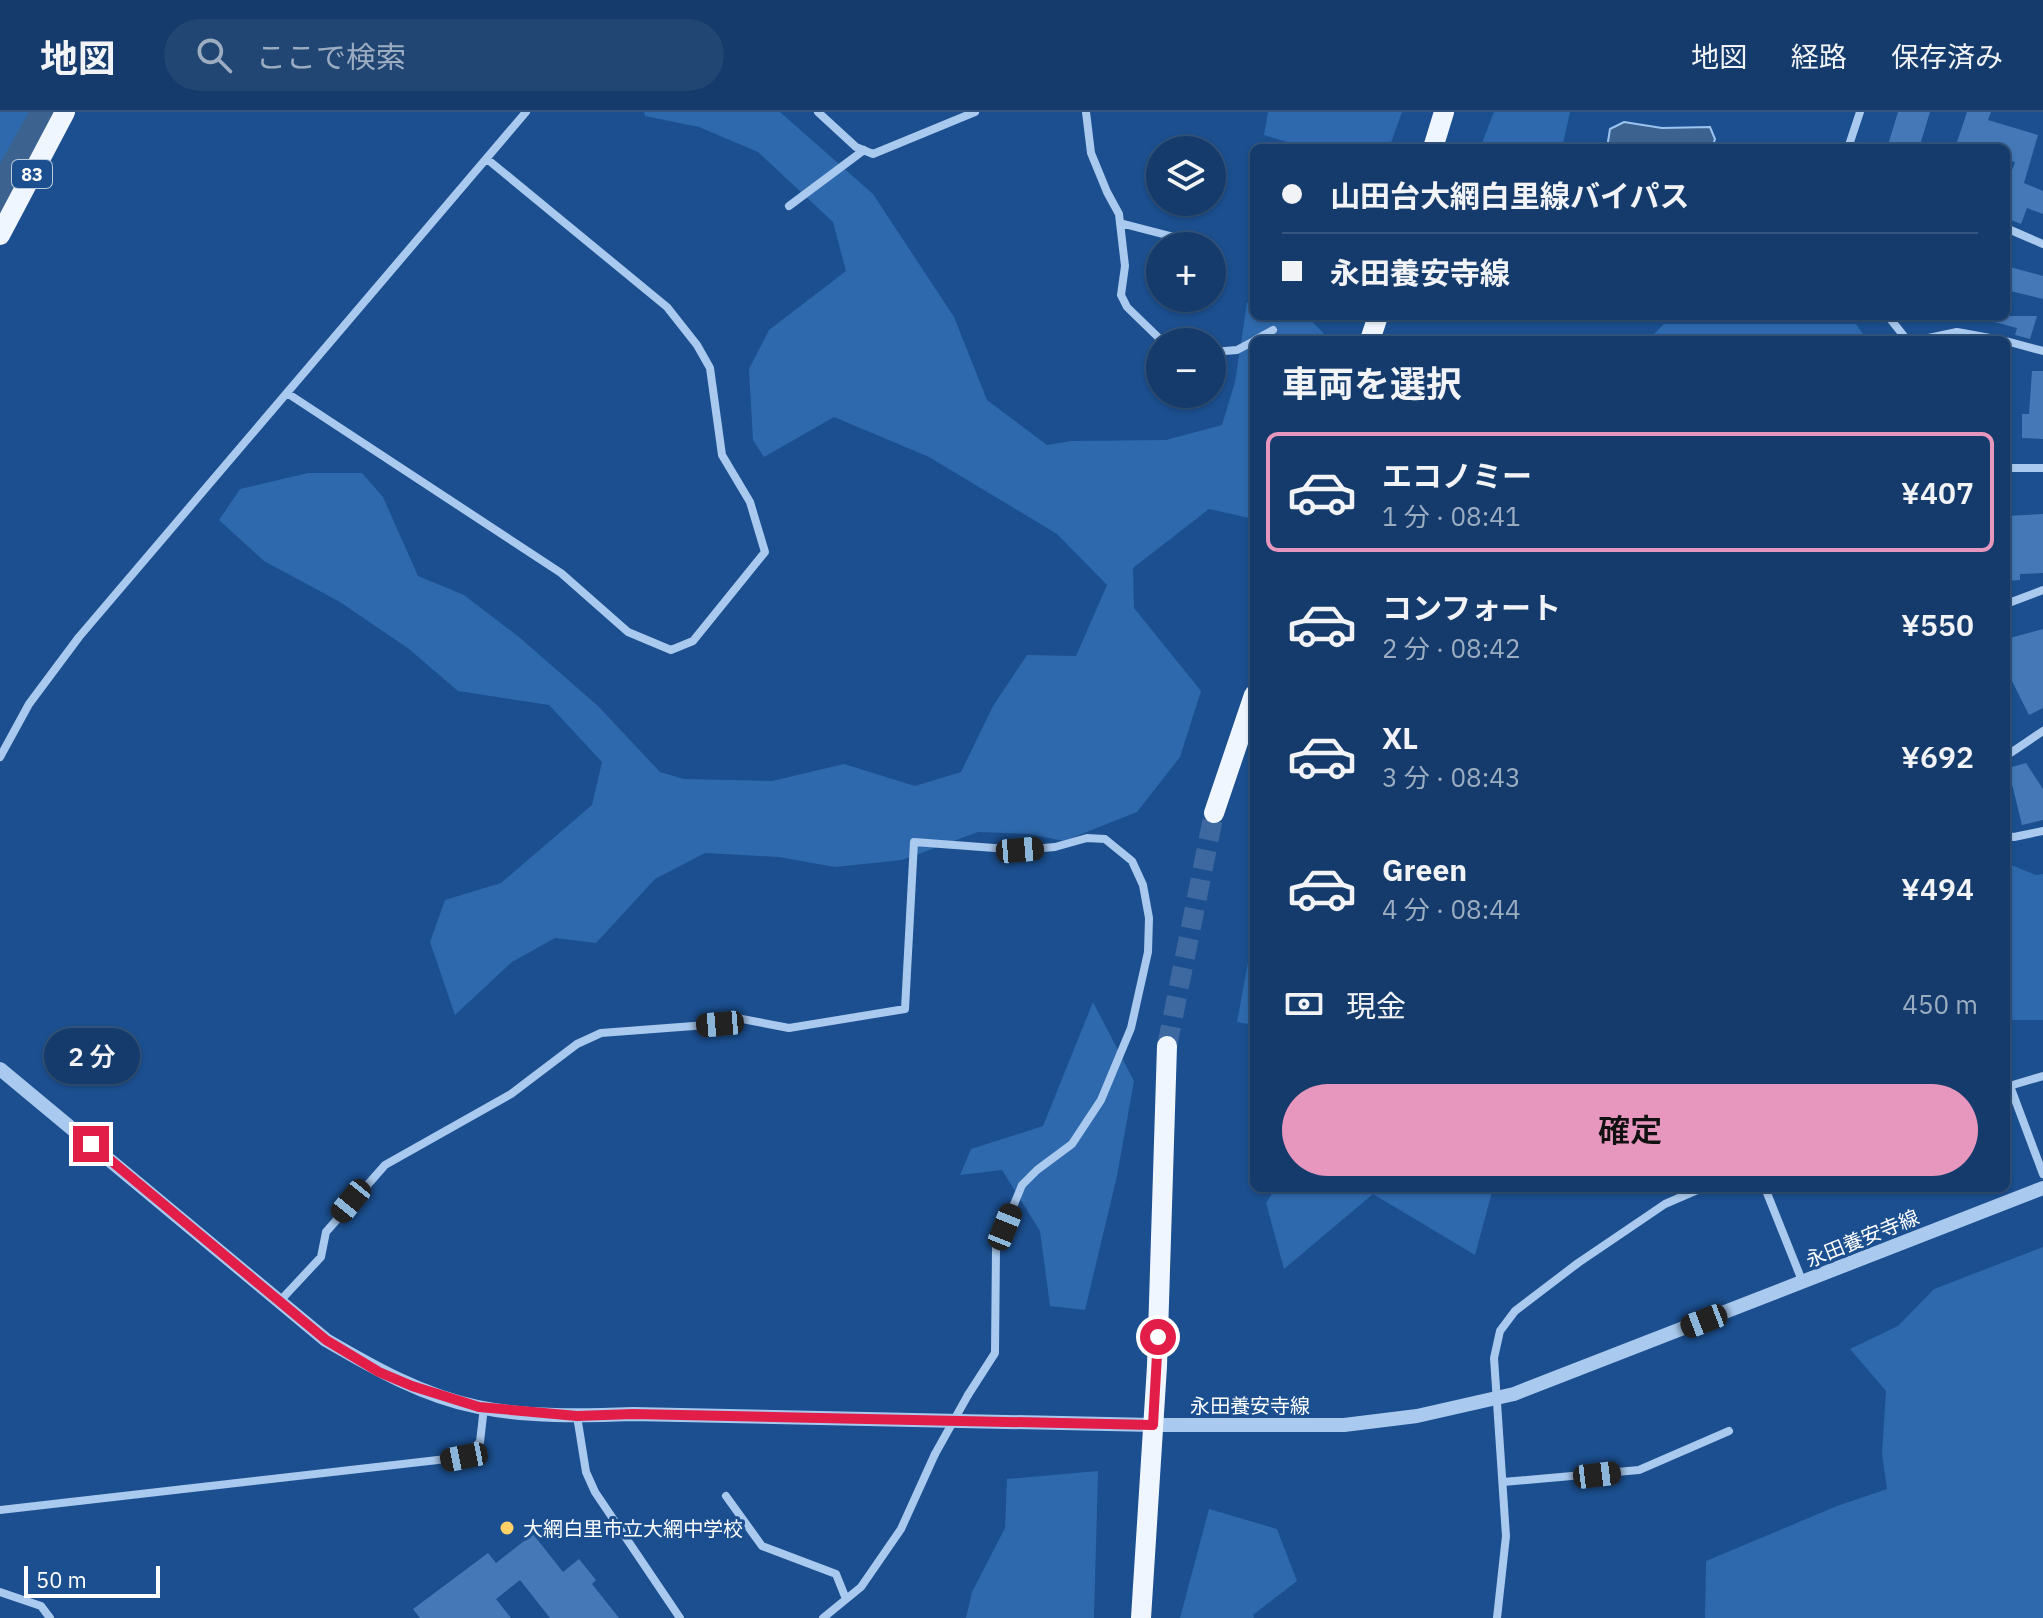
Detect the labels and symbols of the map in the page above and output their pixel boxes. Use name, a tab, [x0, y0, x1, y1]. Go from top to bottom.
road number: 83	[12, 160, 52, 188]
car	[995, 836, 1045, 864]
car	[695, 1010, 745, 1038]
callout: 2 分	[43, 1028, 139, 1084]
route end	[73, 1126, 109, 1162]
car	[327, 1175, 375, 1227]
car	[985, 1200, 1025, 1254]
street label: 永田養安寺線	[1801, 1203, 1923, 1273]
car	[1677, 1301, 1731, 1341]
route start	[1140, 1319, 1176, 1355]
street label: 永田養安寺線	[1190, 1392, 1310, 1419]
car	[438, 1441, 490, 1473]
car	[1572, 1460, 1622, 1490]
place label: 大網白里市立大網中学校	[523, 1515, 743, 1542]
marker: 大網白里市立大網中学校	[498, 1519, 516, 1537]
scale bar	[24, 1562, 160, 1598]

